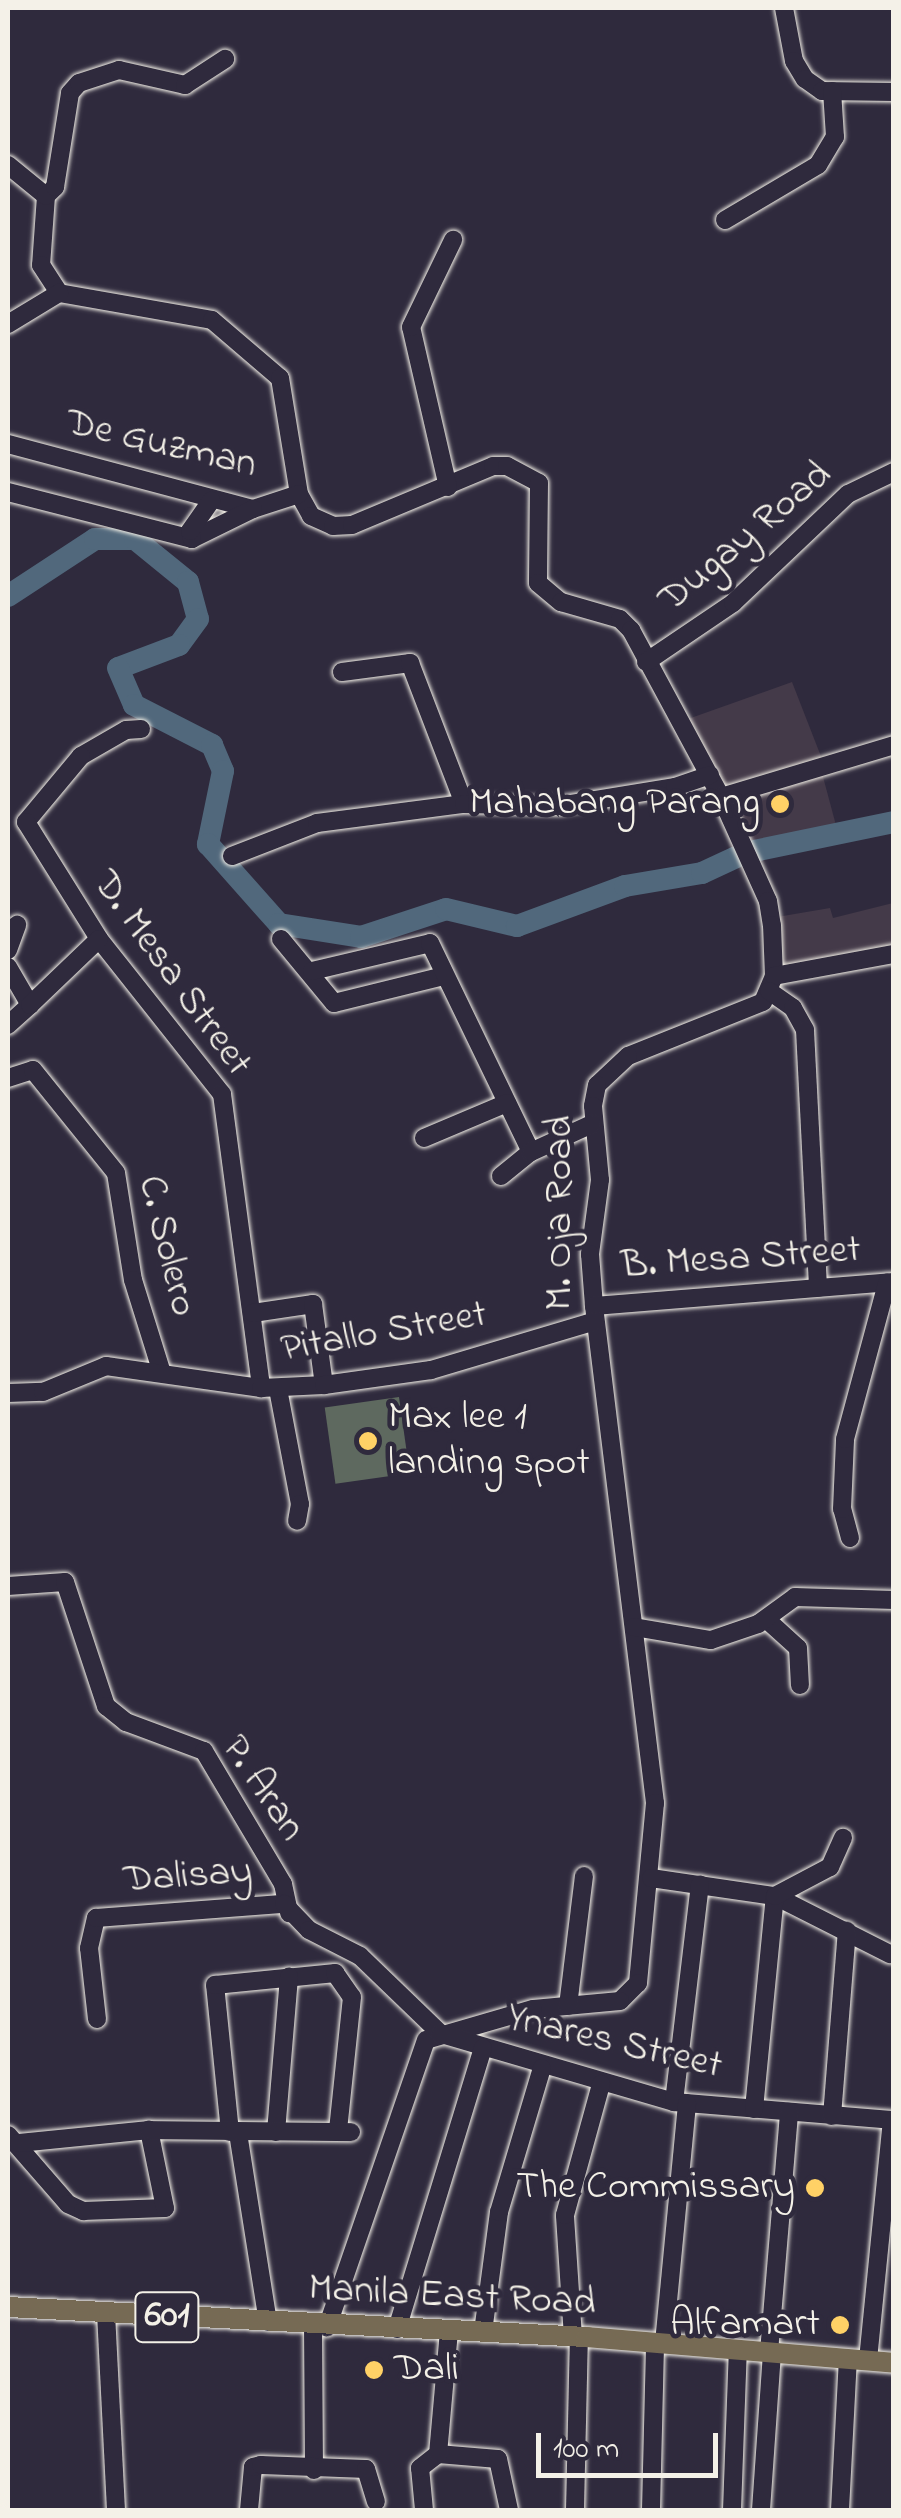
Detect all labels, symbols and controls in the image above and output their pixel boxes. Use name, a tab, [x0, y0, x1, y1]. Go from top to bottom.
street label: De Guzman	[61, 400, 261, 490]
street label: Dugay Road	[650, 452, 842, 624]
place label: Mahabang Parang	[469, 780, 760, 828]
marker: Mahabang Parang	[769, 793, 791, 815]
street label: D. Mesa Street	[80, 862, 262, 1086]
street label: M. Oja Road	[537, 1115, 585, 1311]
street label: C. Solero	[125, 1171, 207, 1321]
street label: B. Mesa Street	[620, 1227, 862, 1291]
street label: Pitallo Street	[277, 1291, 491, 1375]
place label: Max lee 1 landing spot	[388, 1394, 590, 1488]
marker: Max lee 1 landing spot	[357, 1430, 379, 1452]
street label: P. Aran	[209, 1727, 315, 1851]
street label: Dalisay	[122, 1849, 254, 1905]
street label: Ynares Street	[501, 1995, 727, 2091]
place label: The Commissary	[516, 2164, 795, 2212]
marker: The Commissary	[804, 2177, 826, 2199]
street label: Manila East Road	[307, 2266, 597, 2328]
road number: 601	[132, 2284, 202, 2350]
place label: Alfamart	[670, 2301, 820, 2349]
marker: Alfamart	[829, 2314, 851, 2336]
place label: Dali	[394, 2346, 459, 2394]
marker: Dali	[363, 2359, 385, 2381]
scale bar	[541, 2413, 724, 2475]
text: 100 m	[553, 2428, 619, 2472]

